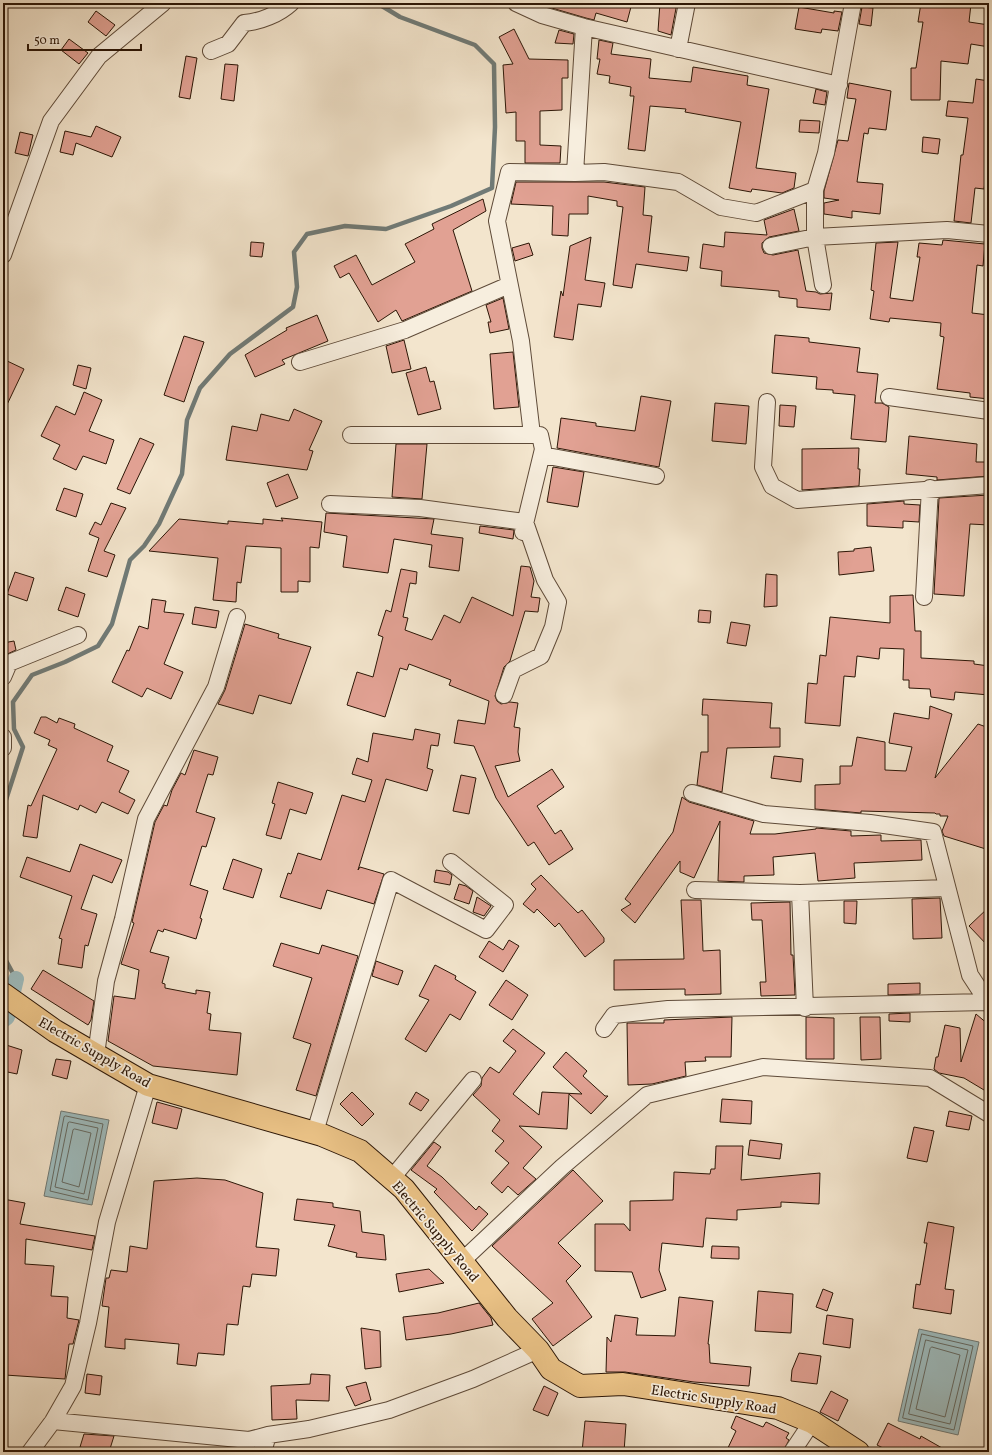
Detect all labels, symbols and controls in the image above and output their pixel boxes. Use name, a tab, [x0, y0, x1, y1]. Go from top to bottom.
scale bar	[28, 26, 141, 52]
text: 50 m	[34, 33, 60, 49]
street label: Electric Supply Road	[35, 1013, 154, 1093]
street label: Electric Supply Road	[387, 1177, 483, 1287]
street label: Electric Supply Road	[650, 1381, 778, 1420]

